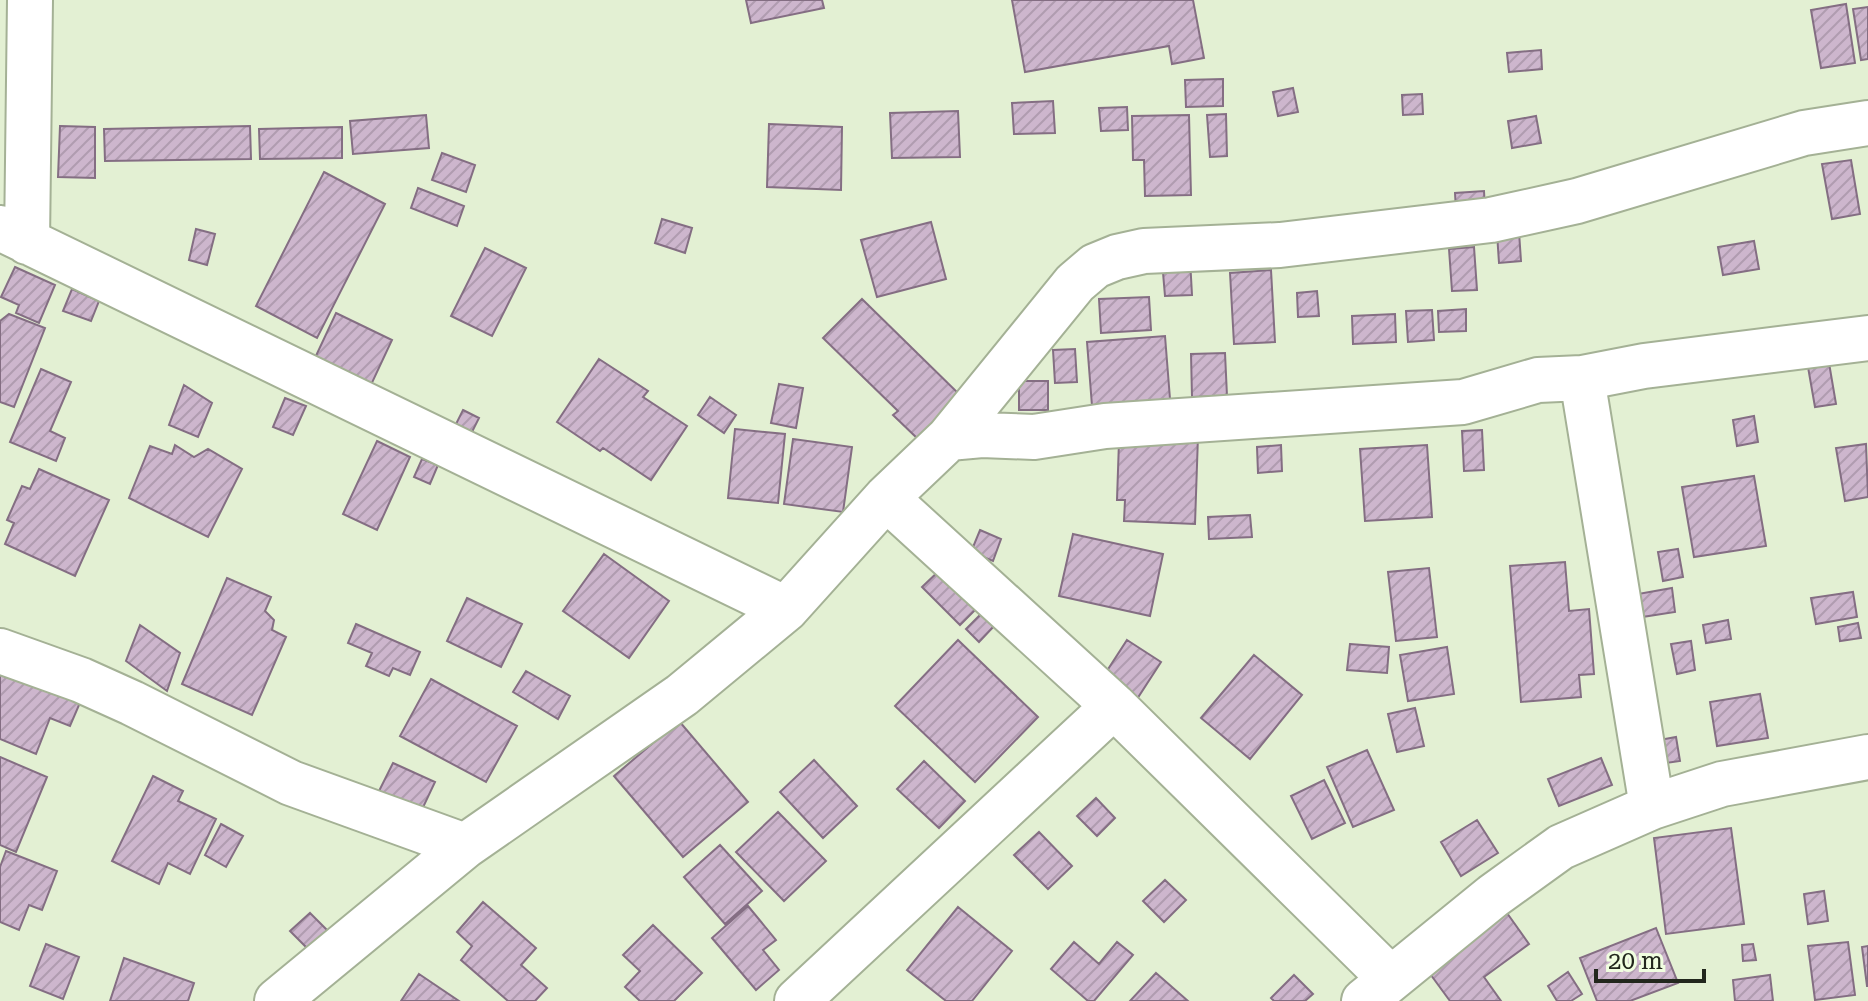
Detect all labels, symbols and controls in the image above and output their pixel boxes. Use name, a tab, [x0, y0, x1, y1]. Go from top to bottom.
scale bar	[1596, 933, 1704, 983]
text: 20 m	[1608, 947, 1663, 975]

